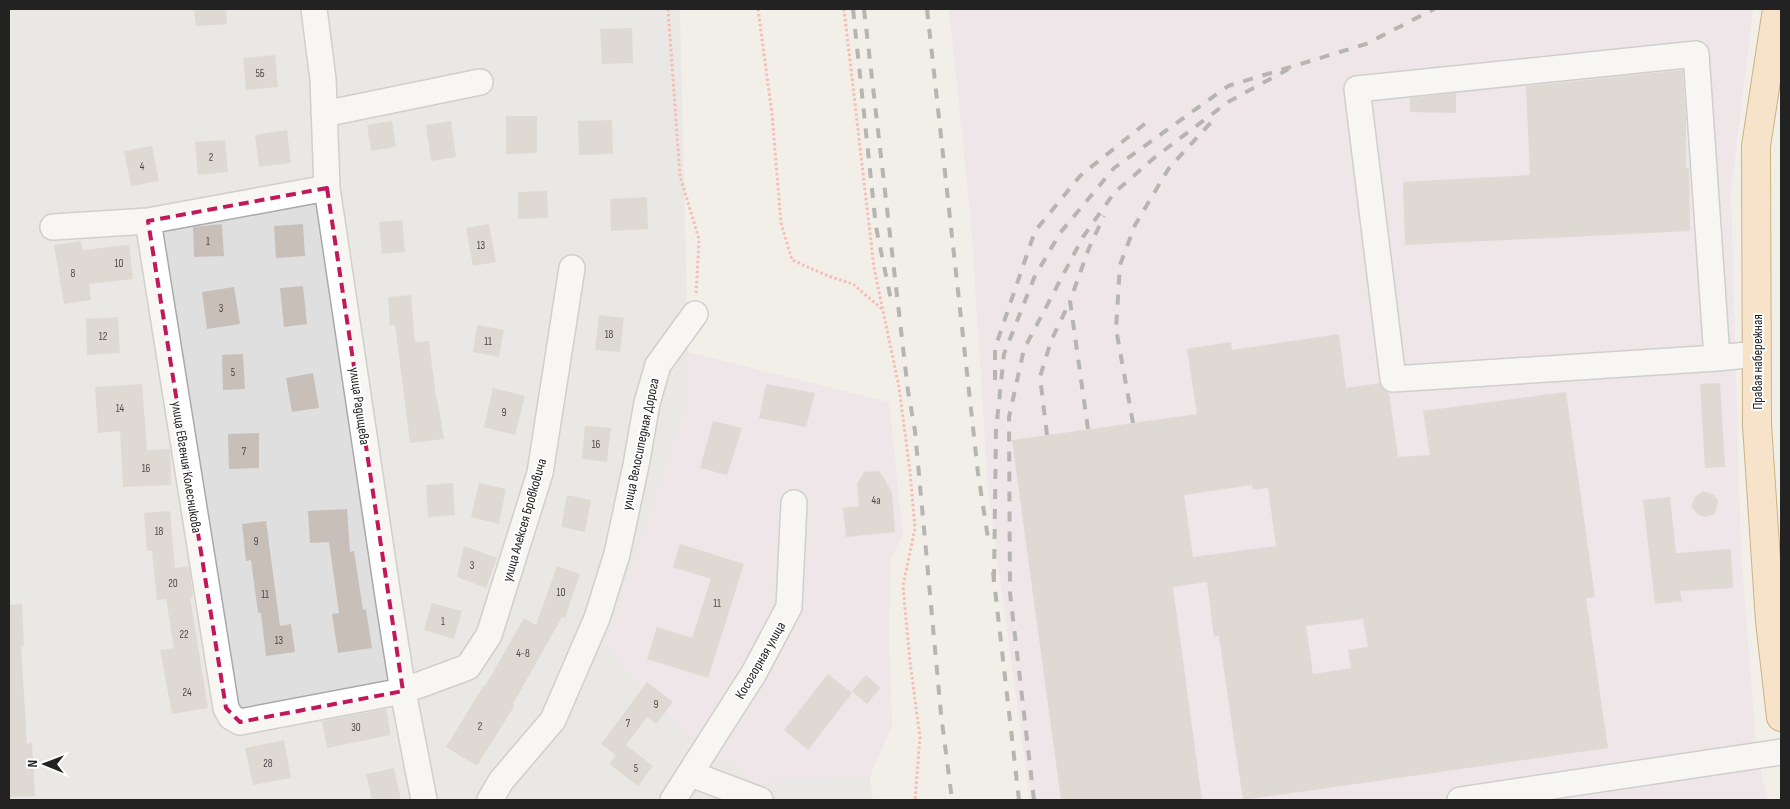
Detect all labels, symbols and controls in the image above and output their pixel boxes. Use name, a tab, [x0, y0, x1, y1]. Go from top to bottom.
house number: 5Б	[255, 67, 265, 80]
house number: 2	[209, 151, 214, 164]
house number: 4	[140, 160, 145, 173]
house number: 1	[206, 235, 210, 248]
house number: 13	[477, 239, 486, 252]
house number: 10	[115, 257, 123, 270]
house number: 8	[71, 267, 76, 280]
house number: 3	[219, 302, 224, 315]
street label: Правая набережная	[1749, 314, 1766, 410]
house number: 18	[605, 328, 614, 341]
house number: 12	[99, 330, 108, 343]
house number: 11	[484, 335, 492, 348]
house number: 5	[231, 366, 235, 379]
street label: улица Радищева	[346, 366, 373, 446]
street label: улица Велосипедная Дорога	[618, 376, 663, 512]
street label: улица Евгения Колесникова	[168, 400, 205, 534]
house number: 14	[116, 402, 125, 415]
house number: 9	[502, 406, 507, 419]
house number: 16	[592, 438, 601, 451]
house number: 7	[242, 445, 247, 458]
street label: улица Алексея Бровковича	[499, 457, 550, 584]
house number: 16	[142, 462, 151, 475]
house number: 4а	[872, 494, 880, 507]
house number: 18	[155, 525, 164, 538]
house number: 9	[254, 535, 259, 548]
house number: 3	[470, 559, 475, 572]
house number: 20	[168, 577, 178, 590]
house number: 10	[557, 586, 565, 599]
house number: 11	[261, 588, 269, 601]
house number: 11	[713, 597, 721, 610]
house number: 1	[441, 615, 445, 628]
street label: Косогорная улица	[731, 619, 789, 702]
house number: 22	[179, 628, 189, 641]
house number: 13	[275, 634, 284, 647]
house number: 4-8	[516, 647, 530, 660]
house number: 24	[182, 686, 192, 699]
house number: 9	[654, 698, 659, 711]
house number: 7	[626, 717, 631, 730]
house number: 2	[478, 720, 483, 733]
house number: 30	[351, 721, 361, 734]
north arrow	[20, 739, 70, 789]
house number: 28	[263, 757, 273, 770]
text: N	[24, 760, 41, 768]
house number: 5	[634, 762, 638, 775]

